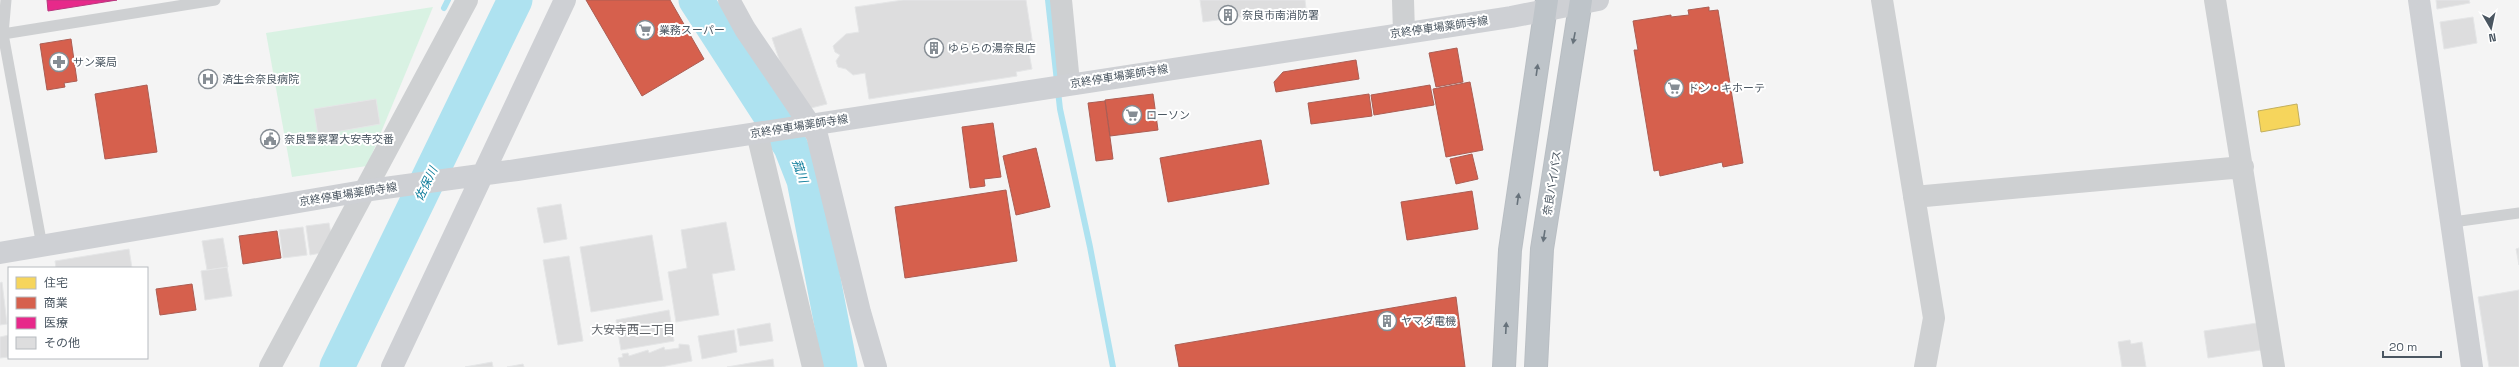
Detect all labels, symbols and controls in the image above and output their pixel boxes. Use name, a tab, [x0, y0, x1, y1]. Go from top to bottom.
building icon: 奈良市南消防署	[1217, 4, 1239, 26]
place label: 奈良市南消防署	[1242, 8, 1319, 22]
north arrow	[2471, 8, 2511, 48]
street label: 京終停車場薬師寺線	[1389, 13, 1489, 41]
supermarket icon: 業務スーパー	[634, 19, 656, 41]
place label: 業務スーパー	[659, 23, 725, 37]
text: N	[2488, 30, 2497, 45]
one-way arrow	[1571, 32, 1577, 44]
building icon: ゆららの湯奈良店	[923, 37, 945, 59]
place label: ゆららの湯奈良店	[948, 41, 1036, 55]
pharmacy icon: サン薬局	[48, 51, 70, 73]
place label: サン薬局	[73, 55, 117, 69]
street label: 京終停車場薬師寺線	[1069, 61, 1169, 91]
one-way arrow	[1534, 64, 1540, 76]
hospital icon: 済生会奈良病院	[197, 68, 219, 90]
place label: 済生会奈良病院	[222, 72, 299, 86]
supermarket icon: ドン・キホーテ	[1663, 77, 1685, 99]
place label: ドン・キホーテ	[1688, 81, 1765, 95]
supermarket icon: ローソン	[1121, 104, 1143, 126]
place label: ローソン	[1146, 108, 1190, 122]
street label: 京終停車場薬師寺線	[749, 111, 849, 141]
public building icon: 奈良警察署大安寺交番	[259, 128, 281, 150]
place label: 奈良警察署大安寺交番	[284, 132, 394, 146]
street label: 奈良バイパス	[1540, 149, 1564, 217]
water label: 菰川	[789, 157, 812, 187]
water label: 佐保川	[411, 163, 442, 204]
street label: 京終停車場薬師寺線	[298, 179, 398, 209]
one-way arrow	[1515, 193, 1521, 205]
one-way arrow	[1541, 230, 1547, 242]
legend	[8, 267, 148, 359]
text: 住宅	[44, 275, 68, 291]
text: 商業	[44, 295, 68, 311]
building icon: ヤマダ電機	[1376, 310, 1398, 332]
place label: ヤマダ電機	[1401, 314, 1456, 328]
text: 医療	[44, 315, 68, 331]
district label: 大安寺西二丁目	[591, 322, 675, 338]
one-way arrow	[1503, 322, 1510, 334]
scale bar	[2383, 333, 2441, 359]
text: その他	[44, 335, 80, 351]
text: 20 m	[2389, 339, 2417, 355]

